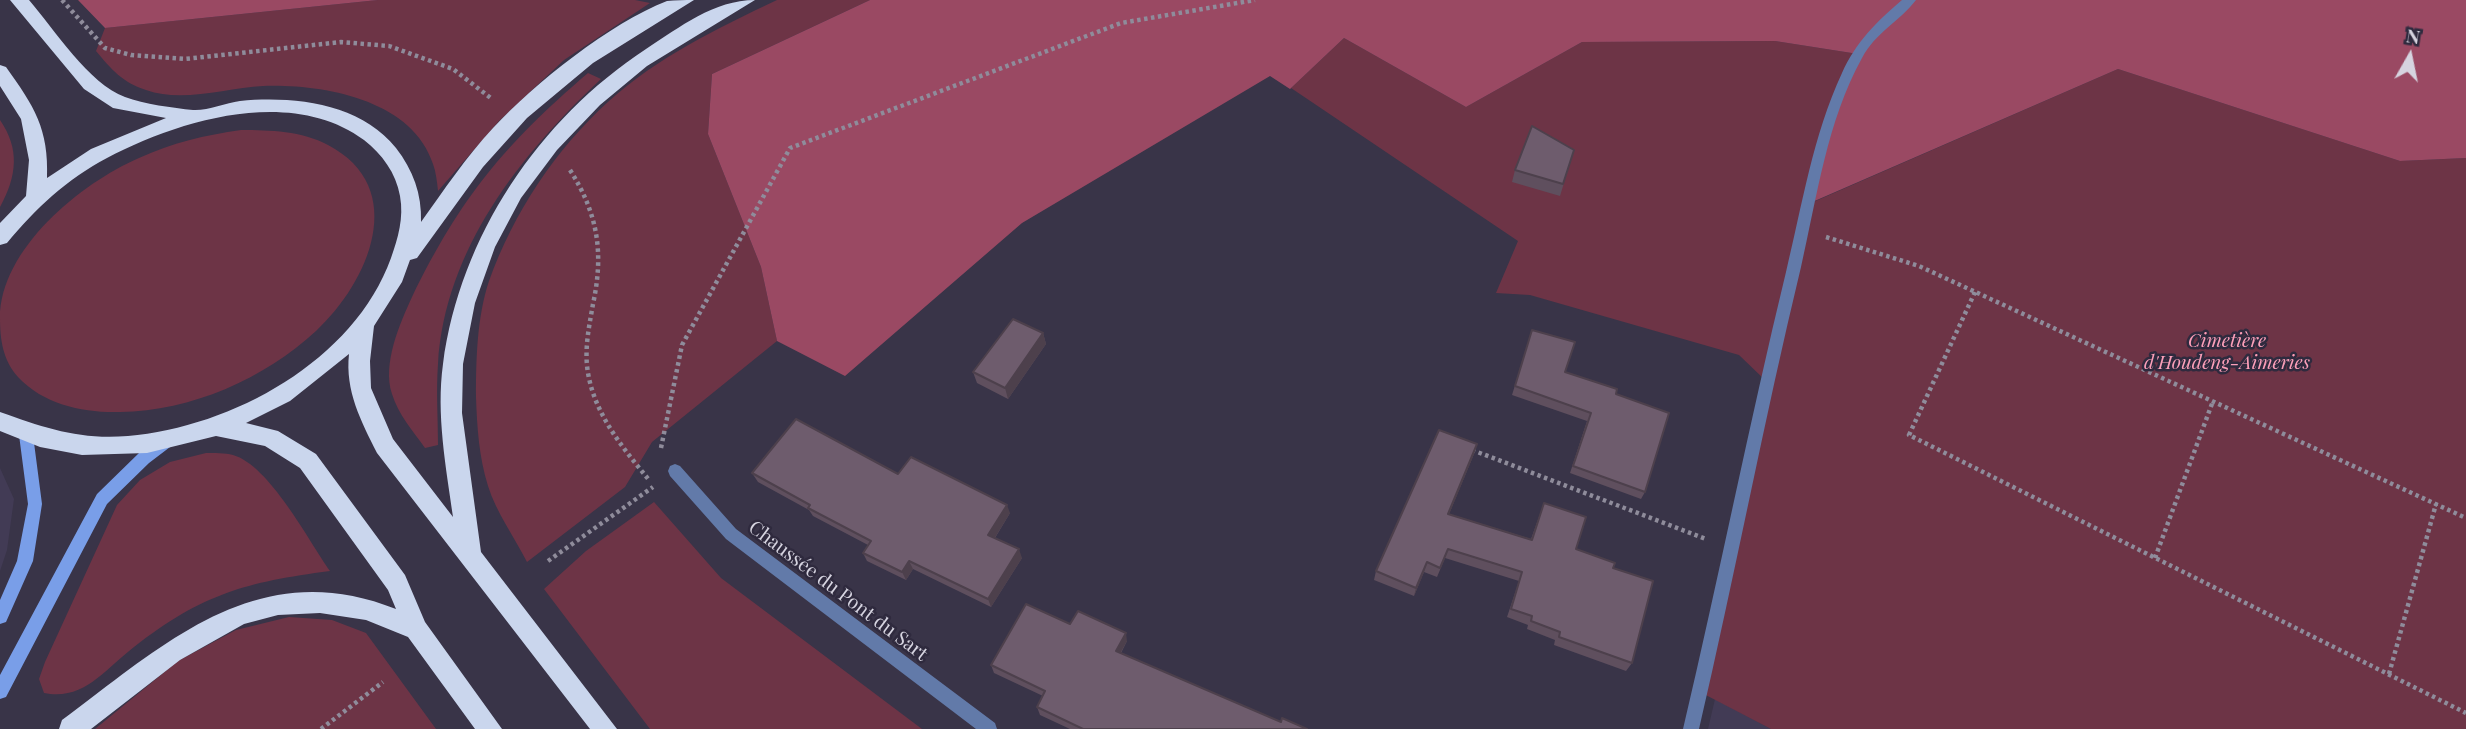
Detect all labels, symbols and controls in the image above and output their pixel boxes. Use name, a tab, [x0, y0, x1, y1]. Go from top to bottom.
north arrow	[2375, 21, 2445, 91]
text: N	[2404, 21, 2422, 49]
park label: Cimetière d'Houdeng-Aimeries	[2144, 330, 2310, 374]
street label: Chaussée du Pont du Sart	[744, 516, 932, 666]

